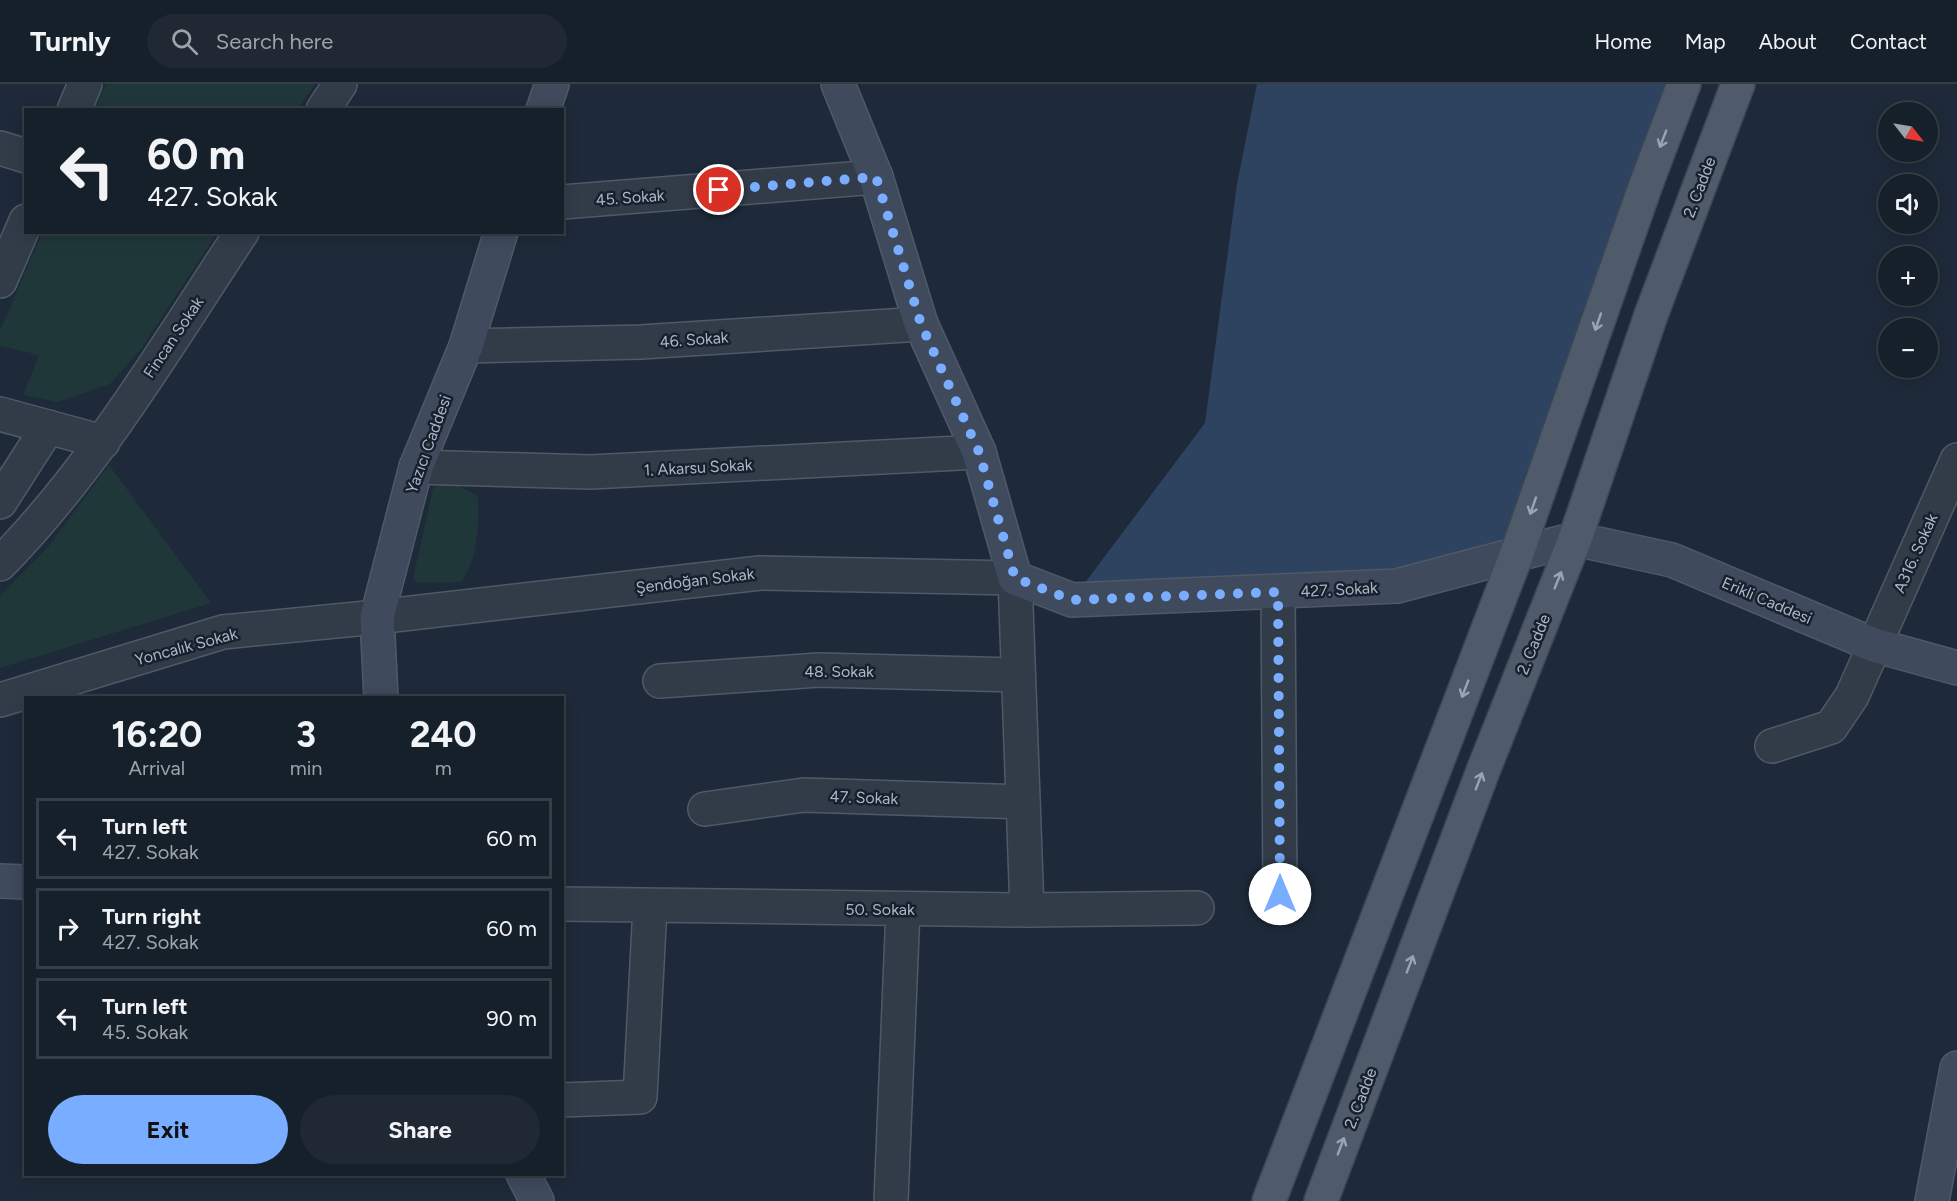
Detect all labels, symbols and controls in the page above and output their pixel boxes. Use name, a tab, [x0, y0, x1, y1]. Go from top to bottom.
search box	[147, 14, 567, 68]
text: Turnly	[30, 24, 111, 58]
icon: search	[168, 25, 201, 58]
text: Search here	[216, 28, 333, 55]
text: Home	[1595, 29, 1652, 54]
text: Map	[1685, 29, 1726, 54]
text: About	[1759, 29, 1817, 54]
text: Contact	[1850, 29, 1927, 54]
north arrow	[1878, 102, 1938, 162]
map controls	[1878, 102, 1938, 378]
text: 60 m	[147, 129, 245, 180]
one-way arrow	[1657, 129, 1668, 147]
icon: left	[48, 132, 126, 210]
street label: 2. Cadde	[1679, 154, 1720, 220]
pin	[693, 164, 744, 215]
icon: arrive	[702, 173, 735, 206]
button: sound	[1878, 174, 1938, 234]
text: 427. Sokak	[147, 180, 278, 213]
street label: 45. Sokak	[595, 186, 665, 209]
button: +	[1878, 246, 1938, 306]
street label: Fincan Sokak	[139, 293, 208, 381]
one-way arrow	[1591, 312, 1602, 331]
button: −	[1878, 318, 1938, 378]
street label: 46. Sokak	[659, 328, 729, 351]
street label: Yazıcı Caddesi	[402, 392, 455, 496]
street label: 1. Akarsu Sokak	[643, 455, 753, 480]
one-way arrow	[1527, 497, 1538, 515]
street label: A316. Sokak	[1889, 510, 1942, 596]
street label: Şendoğan Sokak	[635, 564, 756, 597]
one-way arrow	[1554, 572, 1565, 590]
street label: Erikli Caddesi	[1719, 573, 1815, 628]
street label: 427. Sokak	[1300, 578, 1378, 601]
street label: 2. Cadde	[1513, 611, 1554, 677]
street label: Yoncalık Sokak	[133, 624, 240, 669]
street label: 48. Sokak	[804, 662, 874, 681]
one-way arrow	[1459, 679, 1470, 698]
text: 16:20	[111, 713, 202, 756]
text: 3	[296, 713, 316, 756]
text: 240	[410, 713, 477, 756]
text: Arrival	[129, 756, 185, 780]
text: min	[290, 756, 322, 780]
text: m	[435, 756, 452, 780]
one-way arrow	[1475, 773, 1486, 791]
street label: 47. Sokak	[829, 787, 899, 808]
text: Turn left	[102, 813, 188, 840]
icon: left	[51, 822, 84, 855]
text: 60 m	[486, 825, 537, 852]
text: 427. Sokak	[102, 840, 199, 864]
position arrow	[1248, 862, 1312, 926]
street label: 50. Sokak	[845, 900, 915, 919]
text: Turn right	[102, 903, 201, 930]
icon: right	[51, 912, 84, 945]
text: 60 m	[486, 915, 537, 942]
text: 427. Sokak	[102, 930, 199, 954]
one-way arrow	[1406, 955, 1417, 974]
text: Turn left	[102, 993, 188, 1020]
icon: left	[51, 1002, 84, 1035]
text: 90 m	[486, 1005, 537, 1032]
text: 45. Sokak	[102, 1020, 188, 1044]
street label: 2. Cadde	[1340, 1065, 1381, 1131]
button: Exit	[48, 1095, 288, 1164]
button: Share	[300, 1095, 540, 1164]
one-way arrow	[1337, 1137, 1348, 1156]

